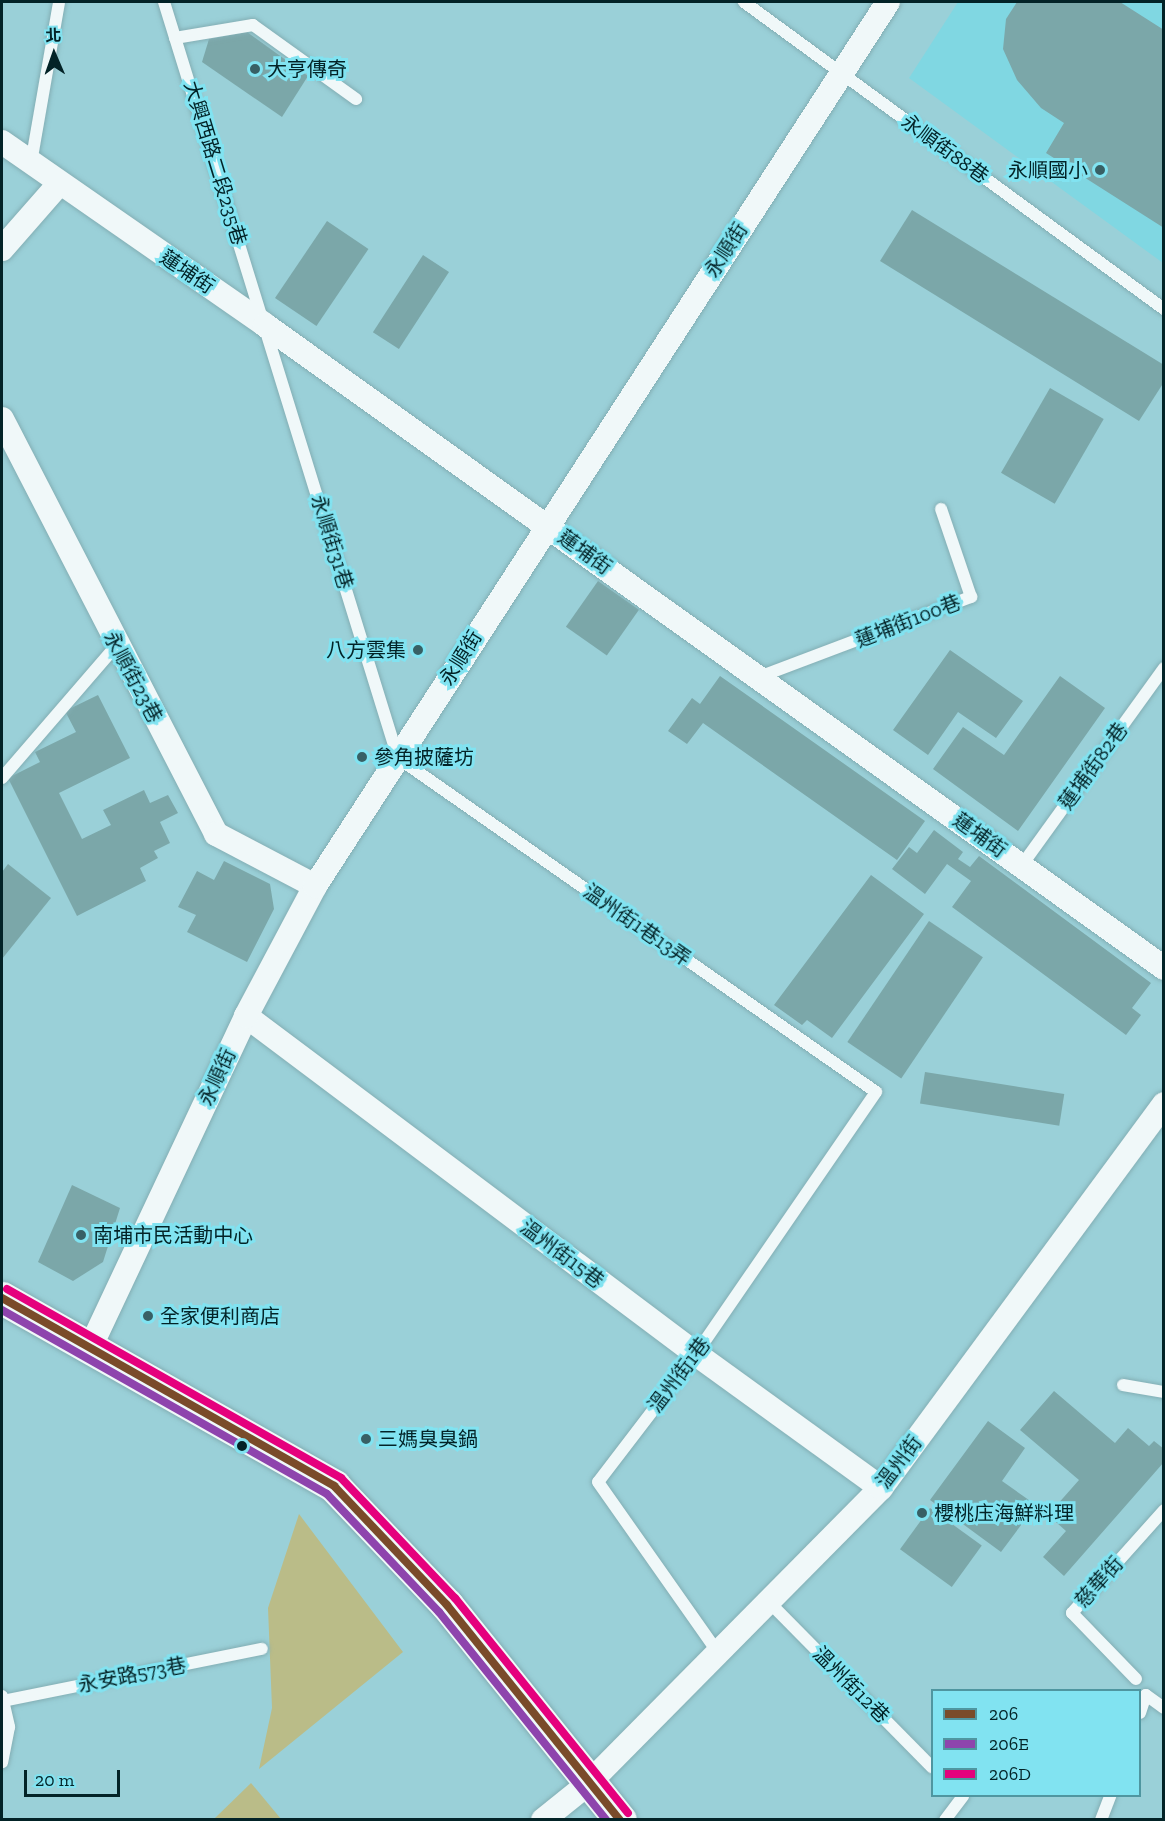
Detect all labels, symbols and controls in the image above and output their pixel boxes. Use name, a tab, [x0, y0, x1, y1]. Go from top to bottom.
north arrow	[24, 24, 84, 84]
text: 北	[45, 26, 62, 45]
place label: 大亨傳奇	[267, 57, 347, 81]
marker: 大亨傳奇	[248, 62, 262, 76]
street label: 大興西路二段235巷	[179, 78, 251, 248]
street label: 永順街88巷	[897, 109, 993, 189]
place label: 永順國小	[1008, 158, 1088, 182]
marker: 永順國小	[1093, 163, 1107, 177]
street label: 永順街	[700, 218, 752, 282]
street label: 蓮埔街	[155, 245, 219, 299]
street label: 永順街31巷	[306, 492, 358, 592]
street label: 蓮埔街	[554, 525, 616, 579]
street label: 蓮埔街100巷	[852, 590, 964, 652]
street label: 永順街	[435, 626, 487, 690]
street label: 永順街23巷	[99, 627, 167, 727]
place label: 八方雲集	[326, 638, 406, 662]
marker: 八方雲集	[411, 643, 425, 657]
street label: 蓮埔街82巷	[1054, 718, 1132, 814]
place label: 參角披薩坊	[374, 745, 474, 769]
marker: 參角披薩坊	[355, 750, 369, 764]
street label: 蓮埔街	[949, 808, 1011, 862]
street label: 溫州街1巷13弄	[579, 879, 695, 971]
street label: 永順街	[193, 1045, 241, 1109]
street label: 溫州街15巷	[516, 1215, 608, 1293]
place label: 南埔市民活動中心	[93, 1223, 253, 1247]
marker: 南埔市民活動中心	[74, 1228, 88, 1242]
place label: 全家便利商店	[160, 1304, 280, 1328]
marker: 全家便利商店	[141, 1309, 155, 1323]
street label: 溫州街1巷	[643, 1333, 715, 1417]
place label: 三媽臭臭鍋	[378, 1427, 478, 1451]
street label: 溫州街	[871, 1431, 927, 1493]
marker: 三媽臭臭鍋	[359, 1432, 373, 1446]
unlabelled marker	[236, 1440, 248, 1452]
place label: 櫻桃庒海鮮料理	[934, 1501, 1074, 1525]
marker: 櫻桃庒海鮮料理	[915, 1506, 929, 1520]
street label: 慈華街	[1070, 1552, 1128, 1612]
street label: 溫州街12巷	[808, 1642, 894, 1728]
street label: 永安路573巷	[76, 1653, 188, 1697]
legend	[931, 1689, 1141, 1797]
text: 206	[989, 1703, 1018, 1725]
text: 206E	[989, 1733, 1029, 1755]
scale bar	[27, 1758, 123, 1796]
text: 206D	[989, 1763, 1031, 1785]
text: 20 m	[35, 1769, 74, 1791]

